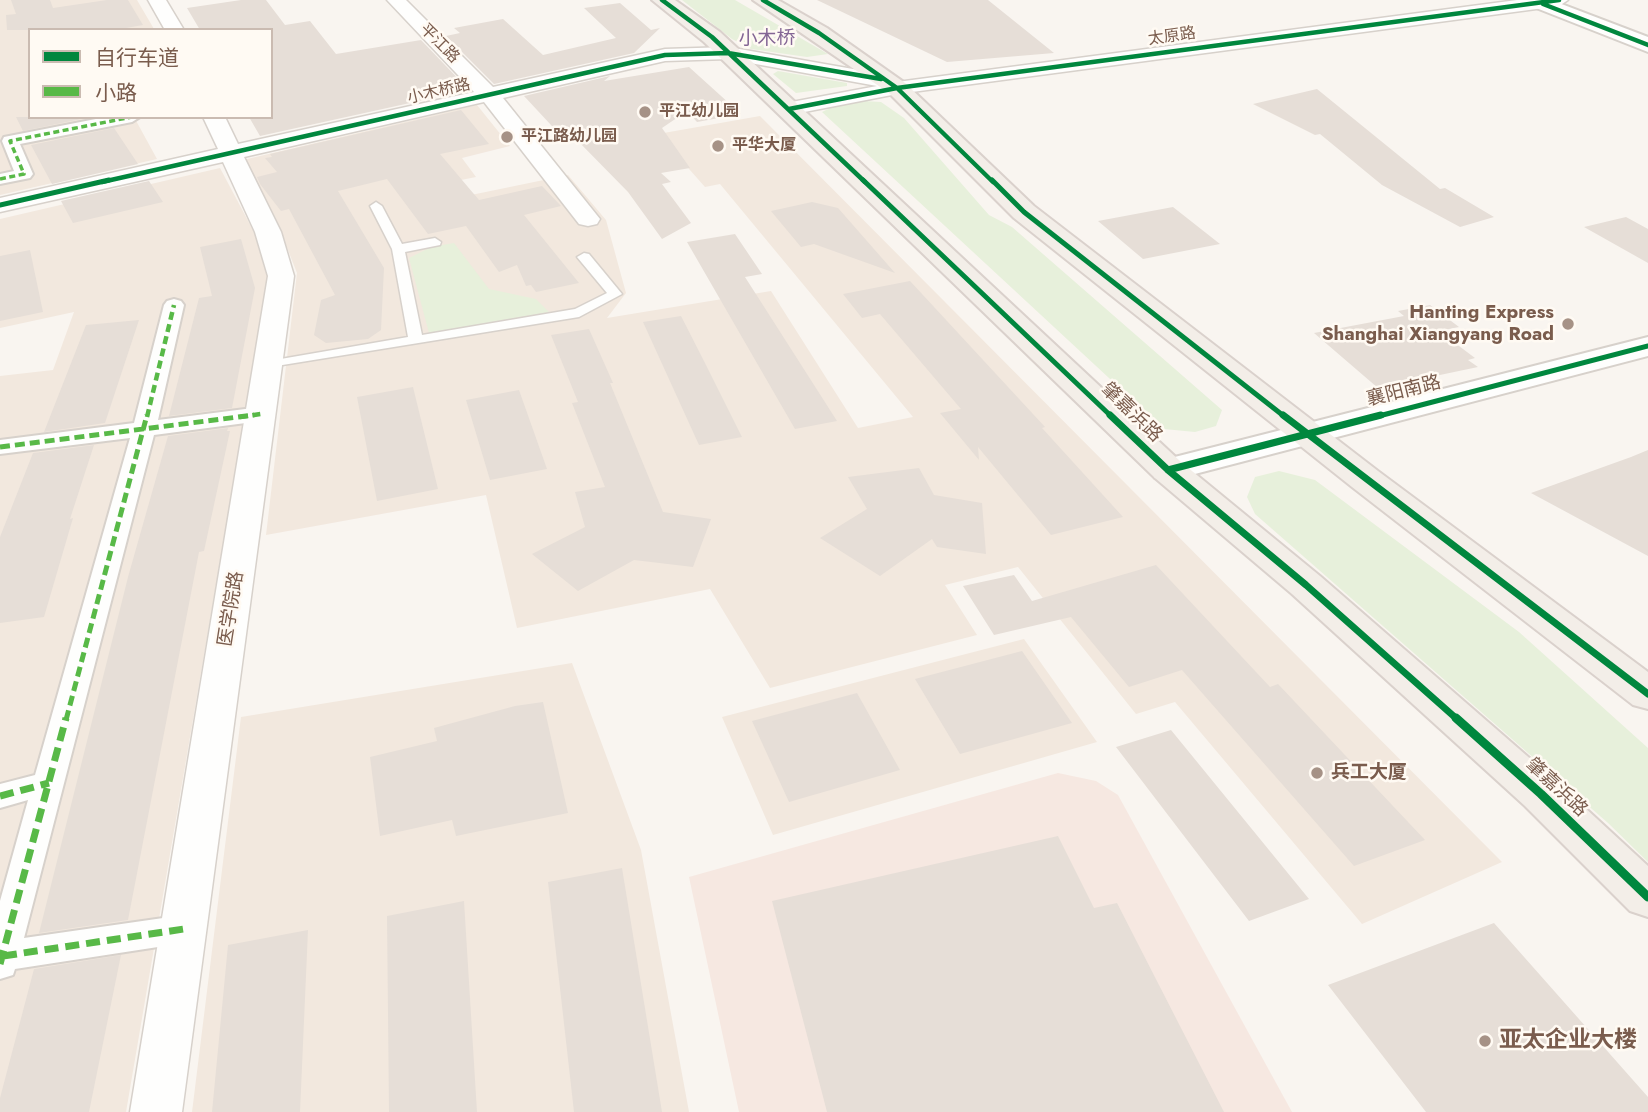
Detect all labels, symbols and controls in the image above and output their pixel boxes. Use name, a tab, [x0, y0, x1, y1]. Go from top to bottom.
street label: 平江路	[415, 20, 463, 68]
street label: 太原路	[1147, 24, 1197, 50]
legend	[28, 28, 273, 119]
district label: 小木桥	[739, 28, 795, 50]
text: 自行车道	[95, 43, 179, 73]
street label: 小木桥路	[406, 75, 472, 109]
text: 小路	[95, 78, 137, 108]
place label: 平江幼儿园	[659, 102, 739, 122]
marker: 平江幼儿园	[637, 104, 653, 120]
place label: 平江路幼儿园	[521, 127, 617, 147]
marker: 平江路幼儿园	[499, 129, 515, 145]
place label: 平华大厦	[732, 136, 796, 156]
marker: 平华大厦	[710, 138, 726, 154]
place label: Hanting Express Shanghai Xiangyang Road	[1322, 302, 1554, 346]
marker: Hanting Express Shanghai Xiangyang Road	[1560, 316, 1576, 332]
street label: 襄阳南路	[1364, 372, 1444, 412]
street label: 肇嘉浜路	[1096, 378, 1166, 448]
street label: 医学院路	[215, 570, 249, 648]
street label: 肇嘉浜路	[1520, 754, 1592, 822]
place label: 兵工大厦	[1331, 762, 1407, 784]
marker: 兵工大厦	[1309, 765, 1325, 781]
place label: 亚太企业大楼	[1499, 1027, 1637, 1055]
marker: 亚太企业大楼	[1477, 1033, 1493, 1049]

